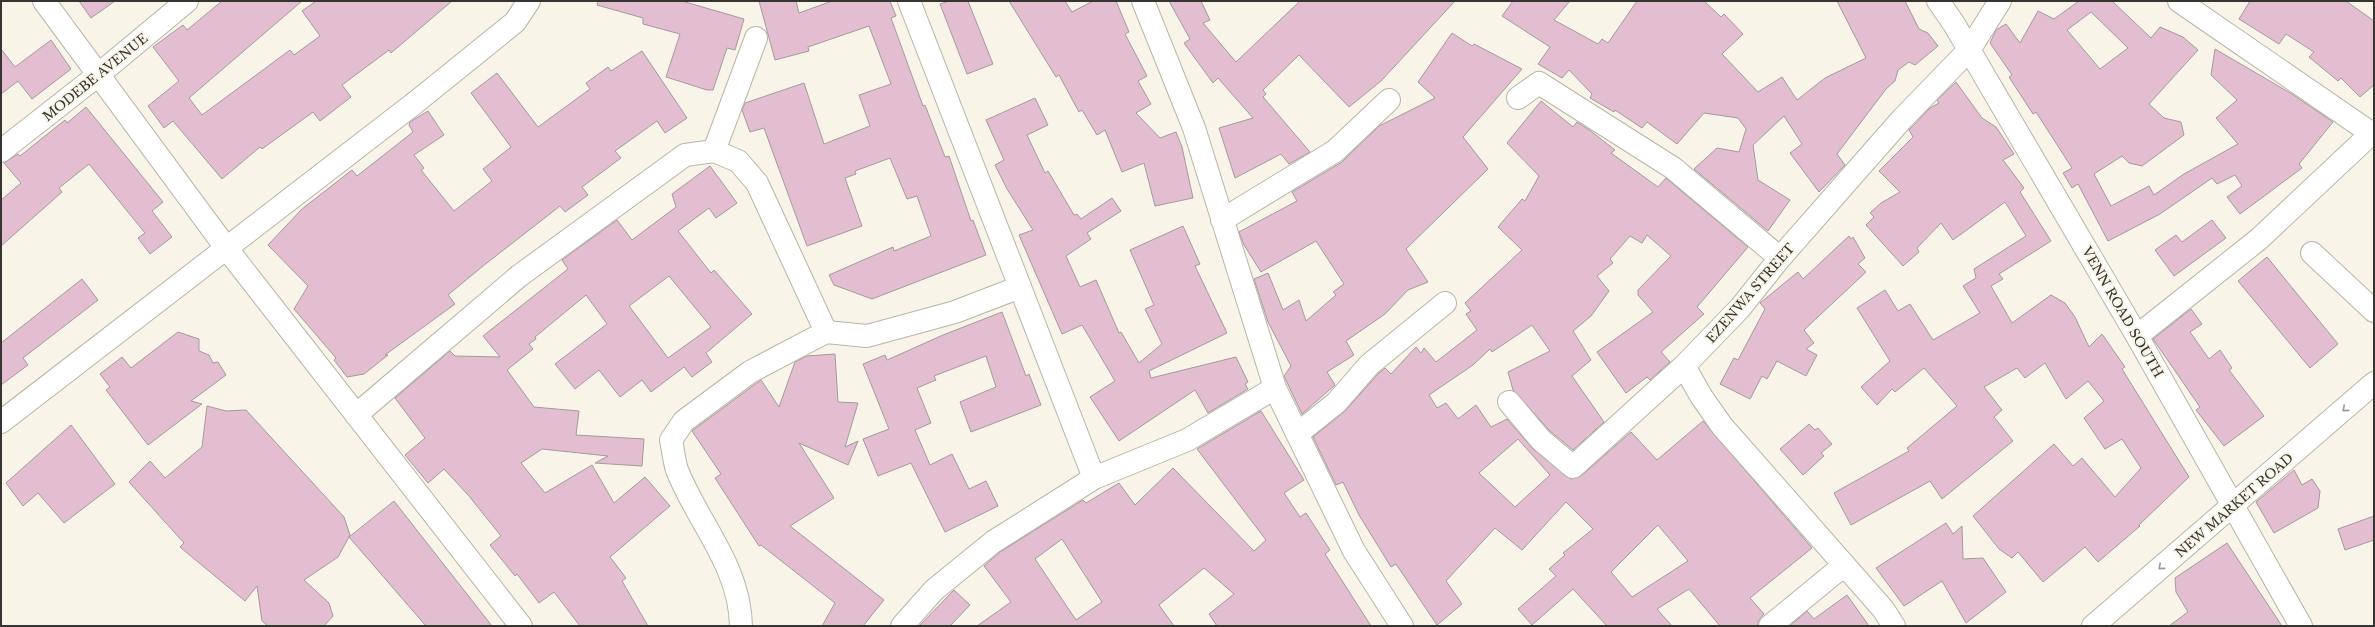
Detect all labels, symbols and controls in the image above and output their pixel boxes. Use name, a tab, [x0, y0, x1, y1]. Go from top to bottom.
street label: MODEBE AVENUE	[39, 30, 151, 125]
street label: EZENWA STREET	[1702, 240, 1799, 347]
street label: VENN ROAD SOUTH	[2078, 243, 2167, 381]
one-way arrow	[2342, 404, 2349, 411]
street label: NEW MARKET ROAD	[2172, 449, 2297, 561]
one-way arrow	[2159, 563, 2166, 570]

